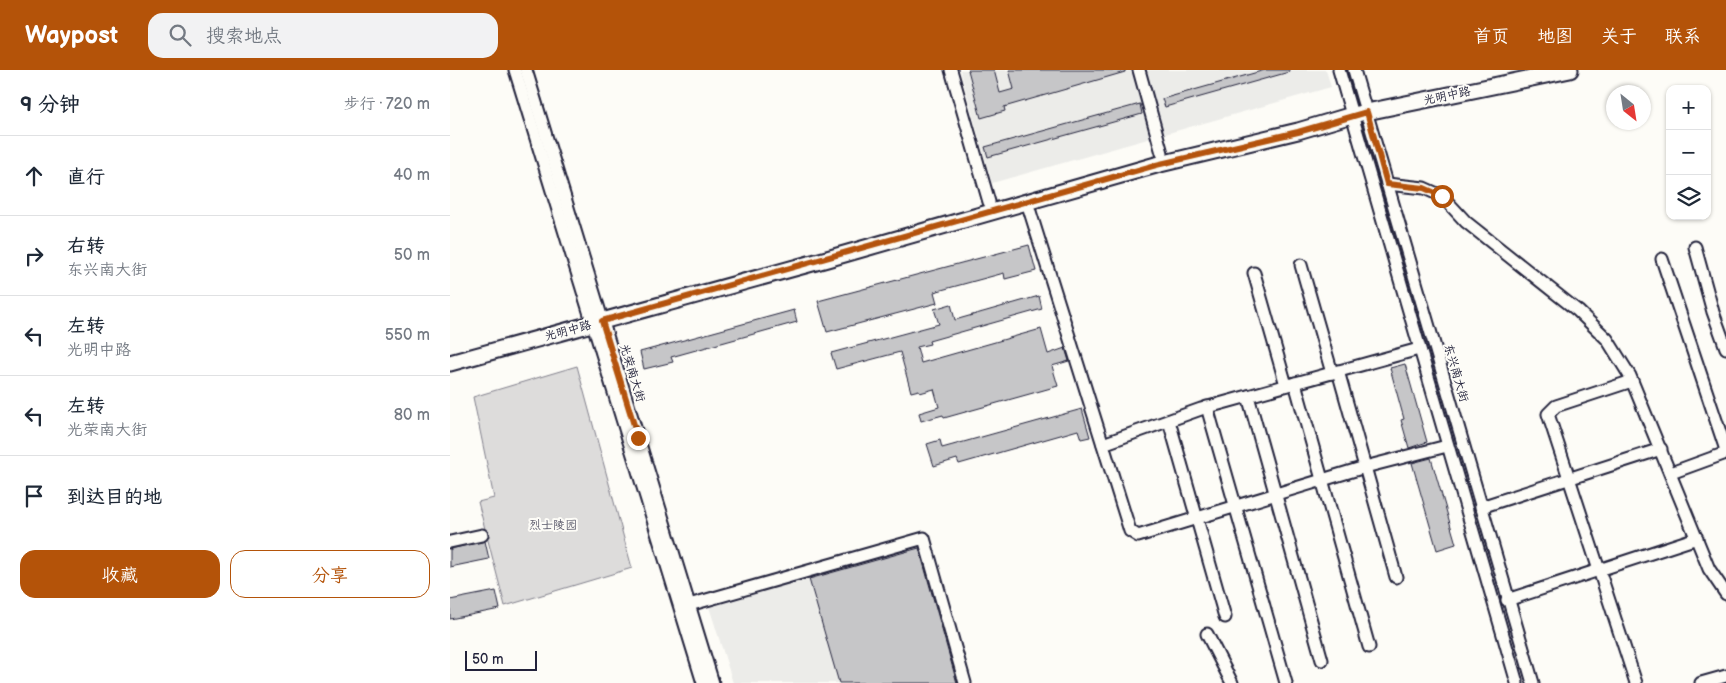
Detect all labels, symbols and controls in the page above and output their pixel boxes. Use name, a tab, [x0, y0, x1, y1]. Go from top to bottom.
search box	[148, 13, 498, 58]
text: Waypost	[25, 21, 118, 50]
icon: search	[166, 21, 194, 49]
text: 搜索地点	[206, 25, 282, 48]
text: 首页	[1473, 26, 1509, 47]
text: 地图	[1537, 26, 1573, 47]
text: 关于	[1601, 26, 1637, 47]
text: 联系	[1665, 26, 1701, 47]
street label: 光明中路	[1422, 84, 1472, 108]
north arrow	[1606, 85, 1651, 130]
map controls	[1666, 85, 1711, 220]
button: +	[1666, 85, 1711, 130]
text: 9 分钟	[20, 92, 80, 117]
text: 步行 · 720 m	[344, 95, 430, 114]
button: −	[1666, 130, 1711, 175]
icon: ahead	[20, 162, 48, 190]
text: 直行	[67, 166, 105, 189]
text: 40 m	[393, 166, 430, 185]
button: layers	[1666, 175, 1711, 220]
route start	[1431, 185, 1454, 208]
text: 右转	[67, 235, 105, 258]
icon: right	[20, 242, 48, 270]
text: 50 m	[394, 246, 430, 265]
text: 东兴南大街	[67, 261, 147, 280]
text: 左转	[67, 315, 105, 338]
street label: 光明中路	[543, 318, 593, 344]
icon: left	[20, 322, 48, 350]
text: 550 m	[385, 326, 430, 345]
text: 光明中路	[67, 341, 131, 360]
street label: 光荣南大街	[616, 342, 648, 404]
street label: 东兴南大街	[1441, 342, 1471, 404]
text: 左转	[67, 395, 105, 418]
icon: left	[20, 402, 48, 430]
text: 80 m	[394, 406, 430, 425]
text: 光荣南大街	[67, 421, 147, 440]
route end	[627, 427, 650, 450]
icon: arrive	[20, 482, 48, 510]
text: 到达目的地	[67, 486, 162, 509]
park label: 烈士陵园	[529, 518, 577, 533]
button: 收藏	[20, 550, 220, 598]
button: 分享	[230, 550, 430, 598]
scale bar	[465, 648, 538, 671]
text: 50 m	[472, 651, 504, 668]

